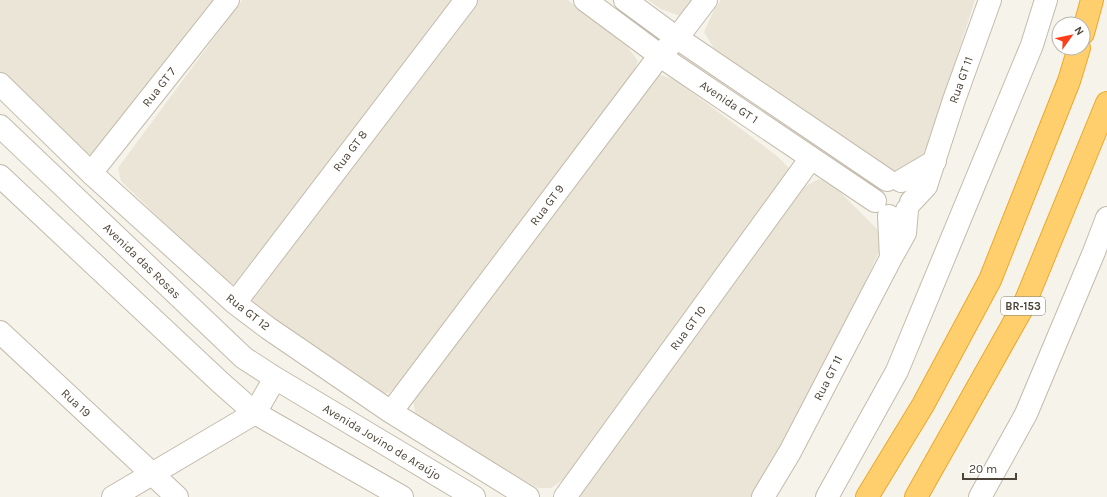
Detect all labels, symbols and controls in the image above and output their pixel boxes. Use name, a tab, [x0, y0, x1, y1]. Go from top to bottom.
north arrow	[1051, 16, 1091, 56]
text: N	[1071, 24, 1087, 38]
street label: Rua GT 11	[946, 55, 976, 105]
street label: Rua GT 7	[139, 64, 179, 110]
street label: Avenida GT 1	[697, 78, 761, 126]
street label: Rua GT 8	[330, 128, 370, 174]
street label: Rua GT 9	[527, 182, 567, 228]
street label: Avenida das Rosas	[100, 220, 184, 302]
street label: Rua GT 12	[223, 291, 273, 333]
road number: BR-153	[1001, 297, 1045, 315]
street label: Rua GT 10	[667, 303, 709, 353]
street label: Rua GT 11	[811, 353, 845, 403]
street label: Rua 19	[58, 386, 94, 420]
street label: Avenida Jovino de Araújo	[320, 401, 444, 483]
scale bar	[963, 455, 1016, 481]
text: 20 m	[969, 462, 997, 476]

